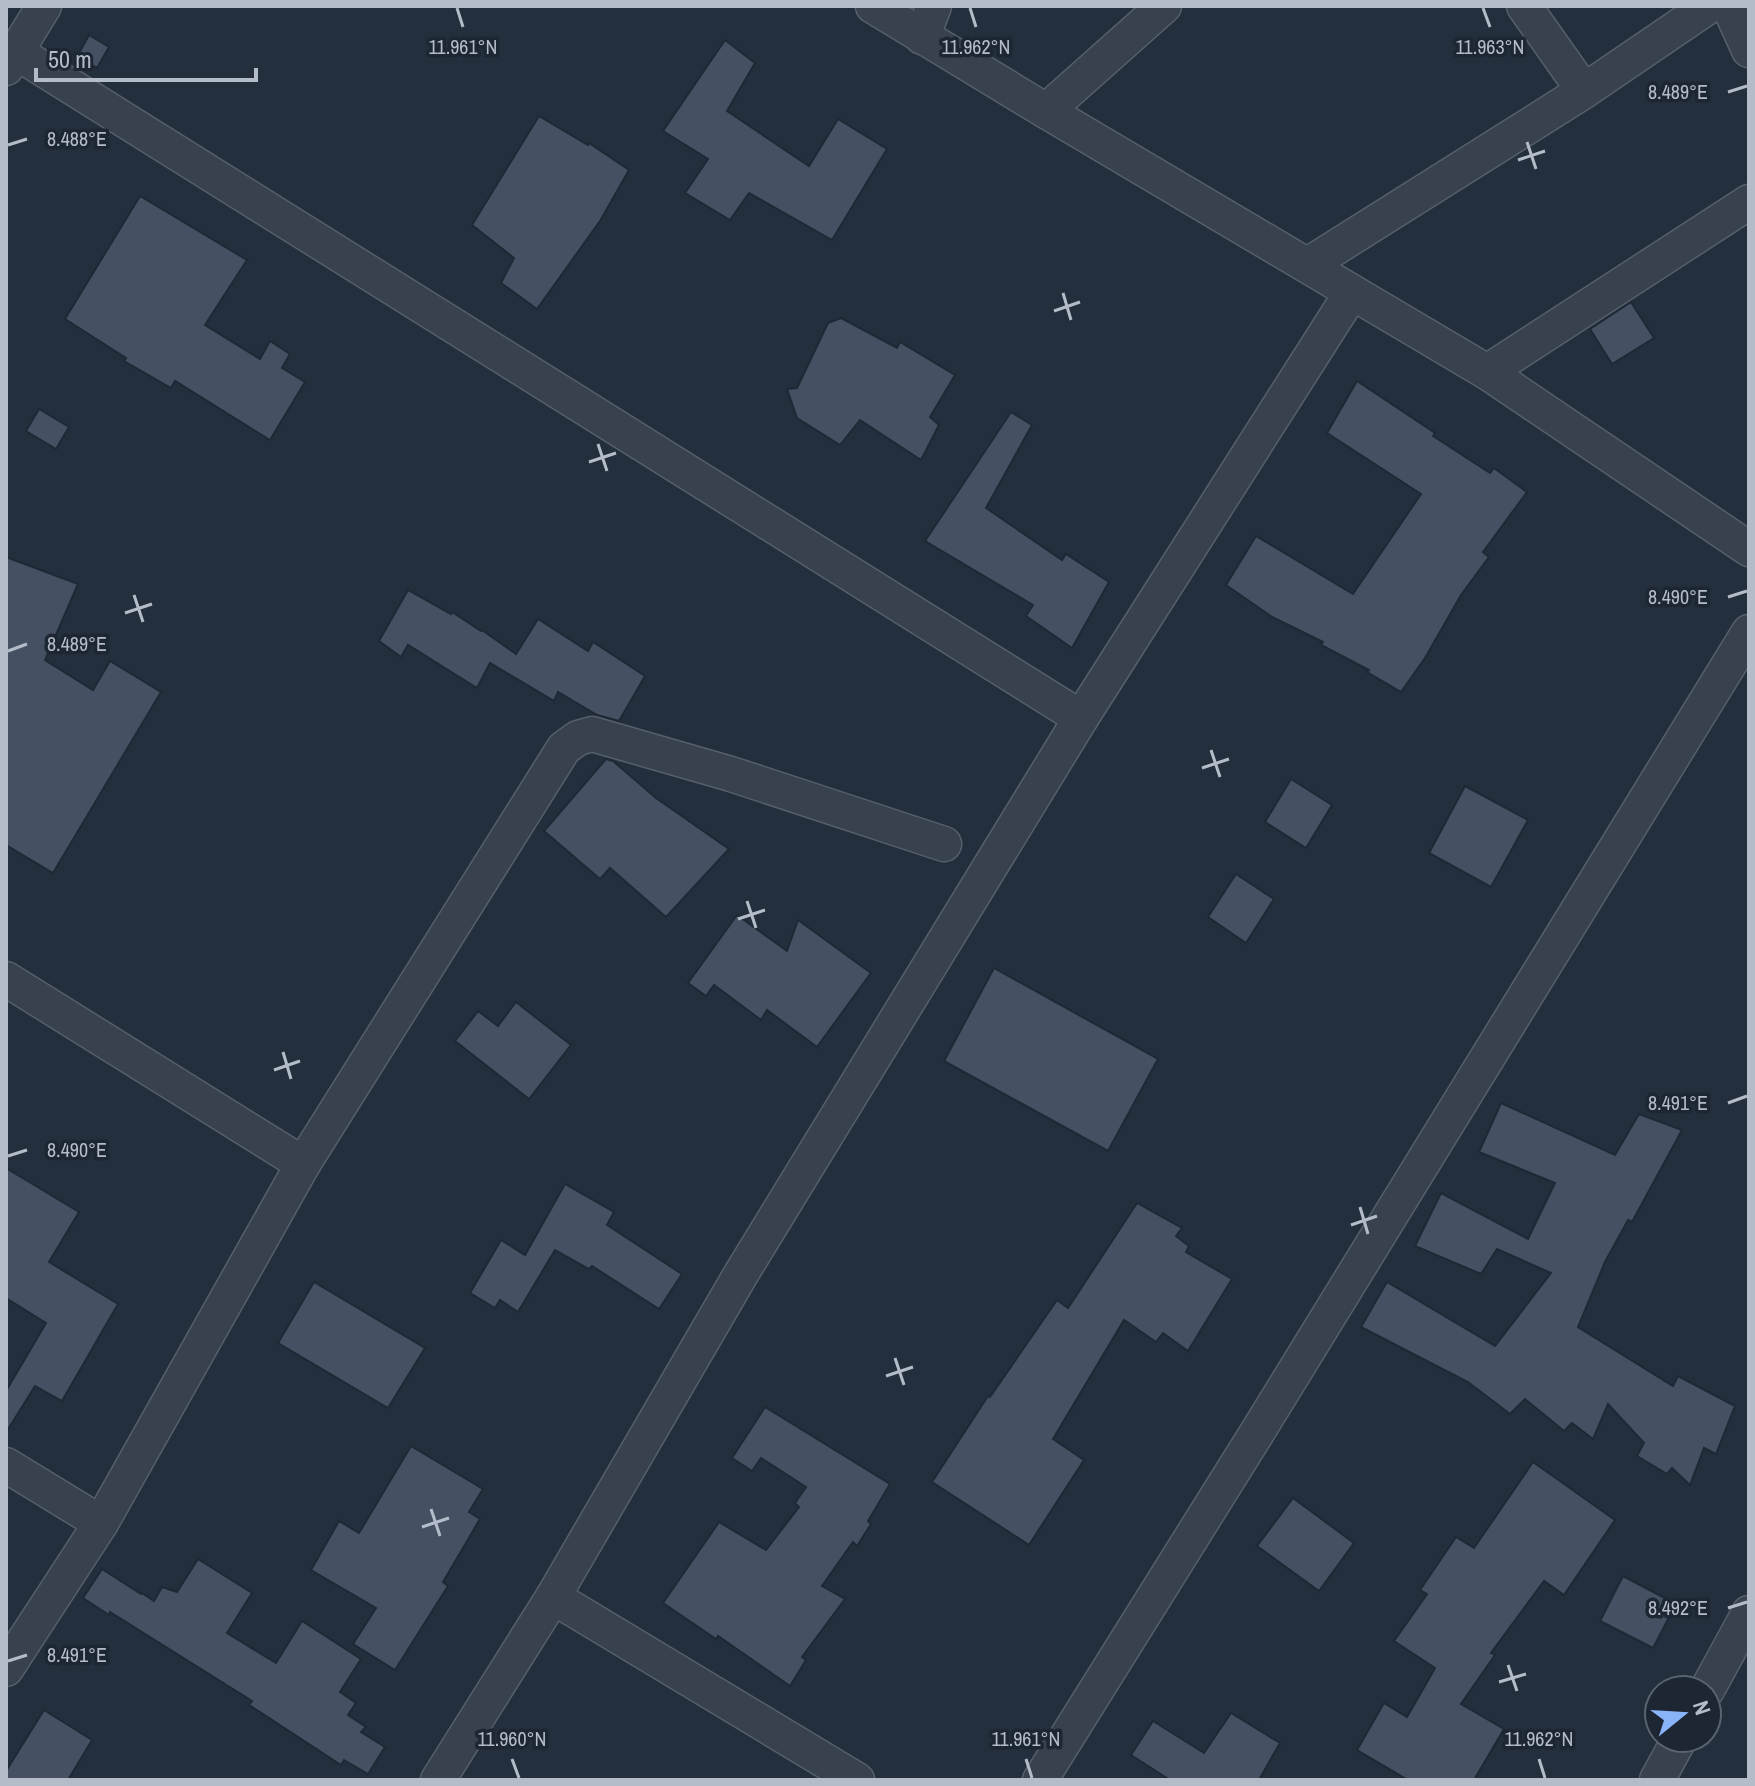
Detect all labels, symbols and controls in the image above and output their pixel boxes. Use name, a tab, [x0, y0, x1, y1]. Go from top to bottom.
scale bar	[36, 32, 256, 82]
text: 11.961°N	[429, 33, 497, 60]
text: 11.962°N	[942, 33, 1010, 60]
text: 11.963°N	[1456, 33, 1524, 60]
text: 50 m	[48, 43, 92, 75]
text: 8.489°E	[1648, 78, 1708, 105]
text: 8.488°E	[47, 125, 107, 152]
text: 8.490°E	[1648, 583, 1708, 610]
text: 8.489°E	[47, 630, 107, 657]
text: 8.491°E	[1648, 1089, 1708, 1116]
text: 8.490°E	[47, 1136, 107, 1163]
text: 8.492°E	[1648, 1594, 1708, 1621]
text: 8.491°E	[47, 1641, 107, 1668]
north arrow	[1643, 1674, 1723, 1754]
text: N	[1686, 1697, 1718, 1719]
text: 11.960°N	[478, 1725, 546, 1752]
text: 11.961°N	[992, 1725, 1060, 1752]
text: 11.962°N	[1505, 1725, 1573, 1752]

